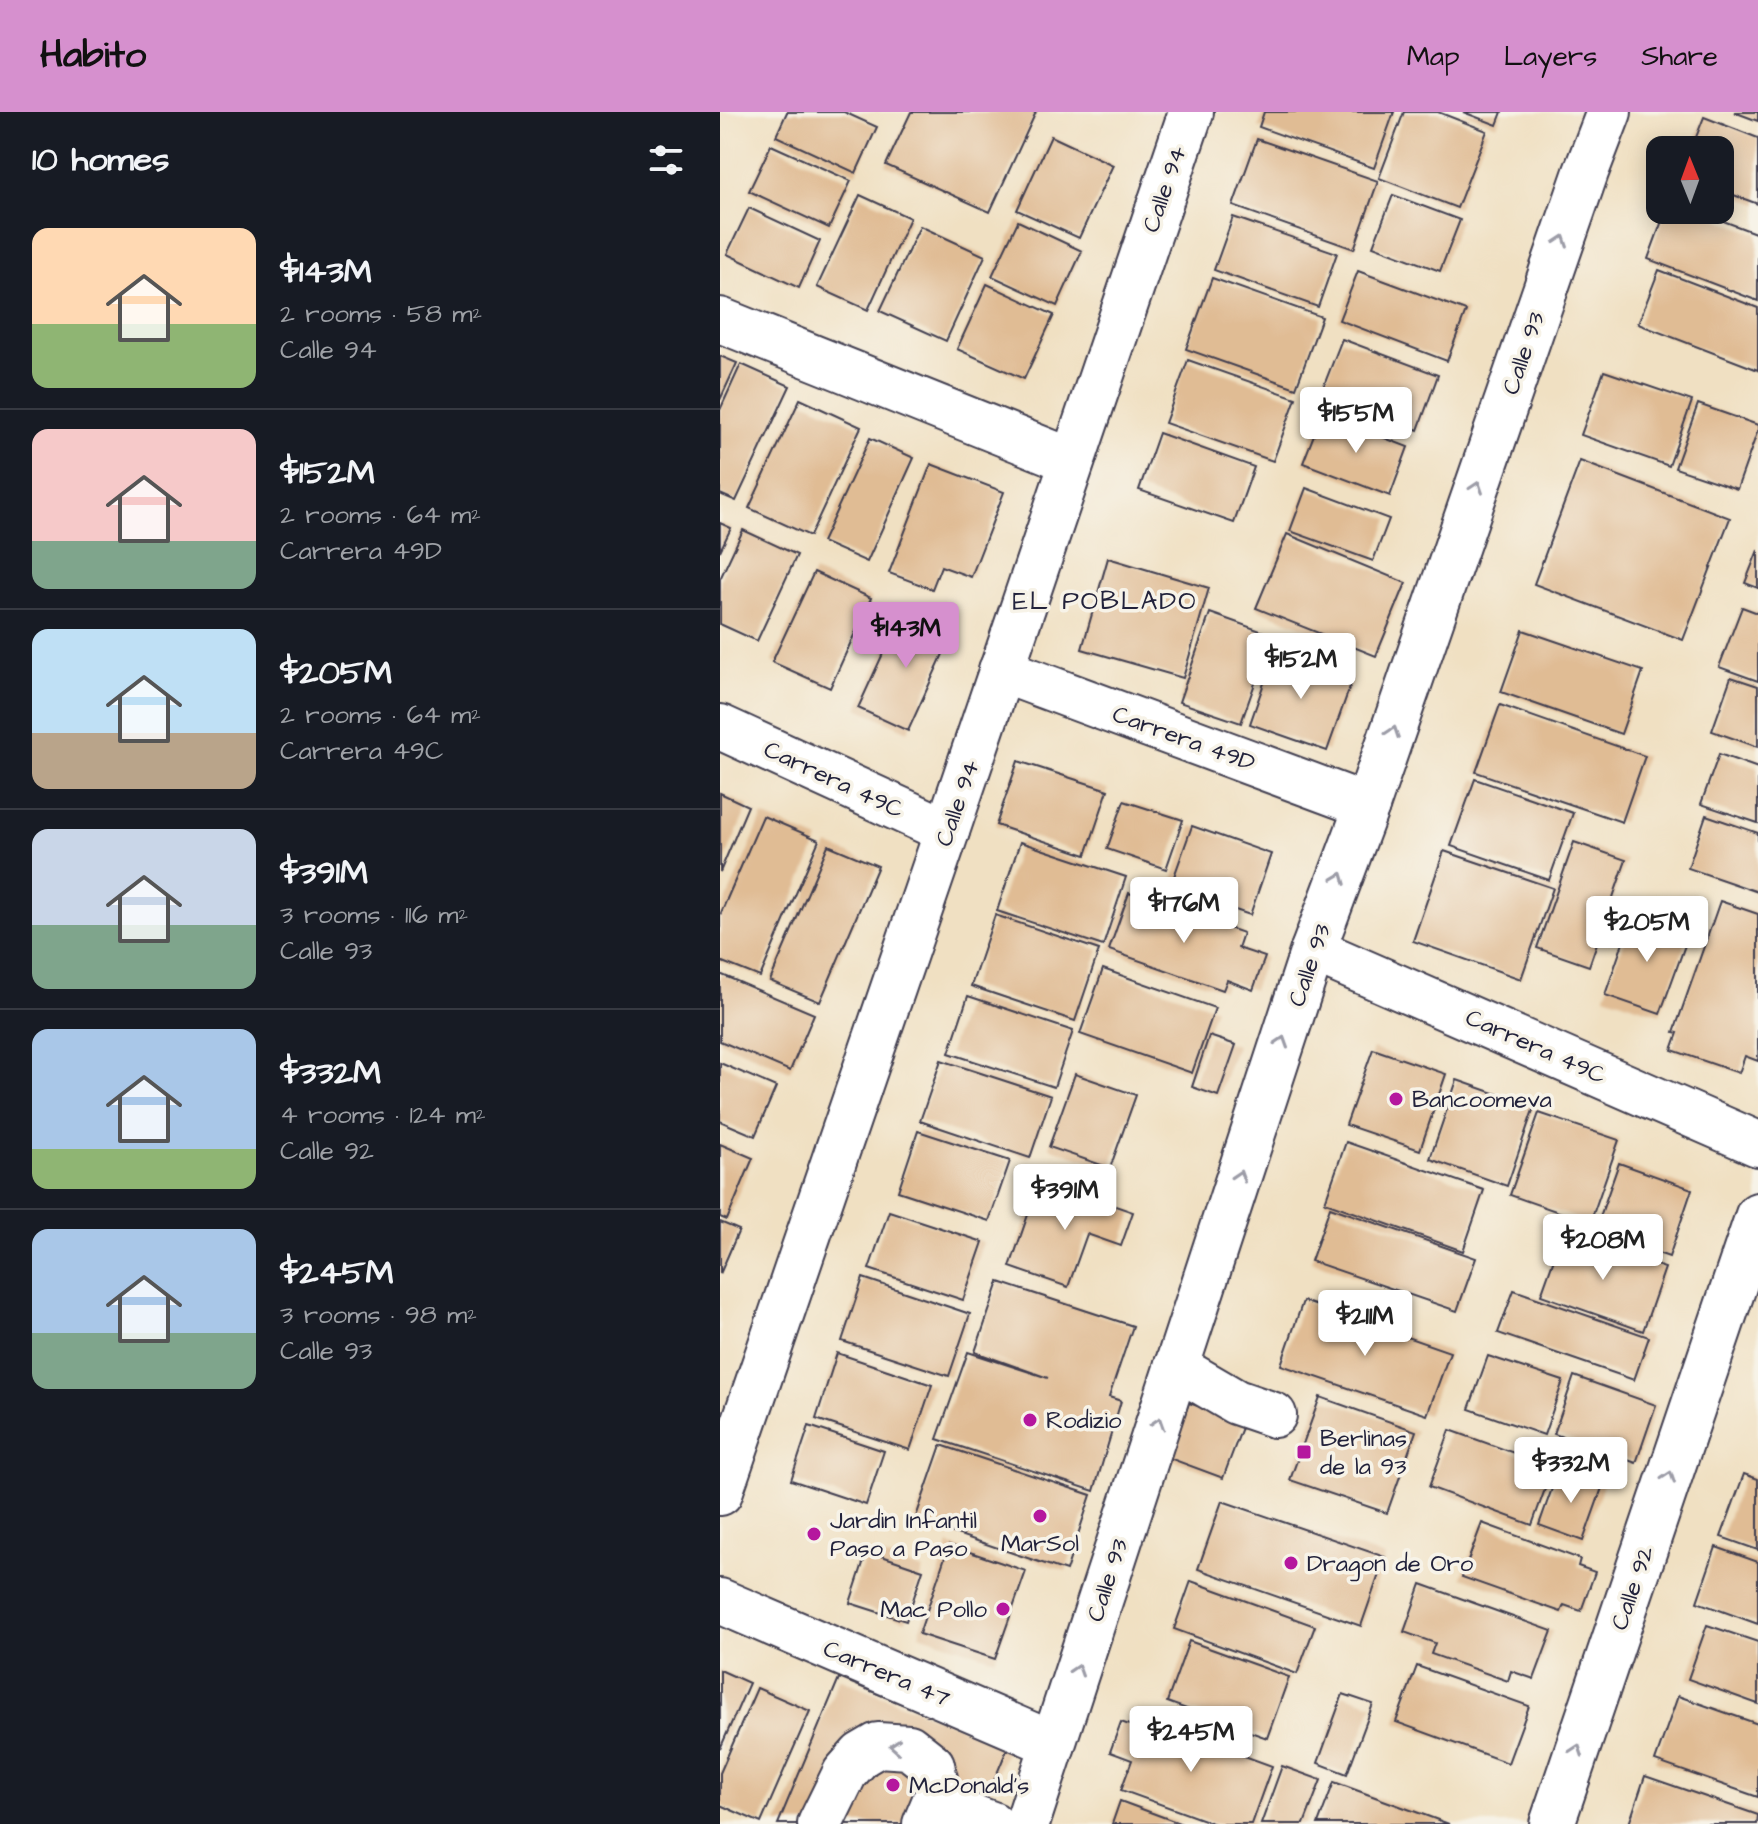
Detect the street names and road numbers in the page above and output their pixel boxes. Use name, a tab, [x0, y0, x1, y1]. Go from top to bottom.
street label: Calle 94	[1134, 142, 1196, 237]
street label: Calle 93	[1494, 308, 1554, 399]
street label: Carrera 49D	[1108, 697, 1260, 780]
street label: Carrera 49C	[758, 733, 909, 827]
street label: Calle 94	[927, 756, 989, 851]
street label: Calle 93	[1280, 920, 1340, 1011]
street label: Carrera 49C	[1460, 1001, 1611, 1093]
street label: Calle 93	[1079, 1535, 1137, 1626]
street label: Calle 92	[1603, 1542, 1663, 1635]
street label: Carrera 47	[818, 1632, 956, 1716]

